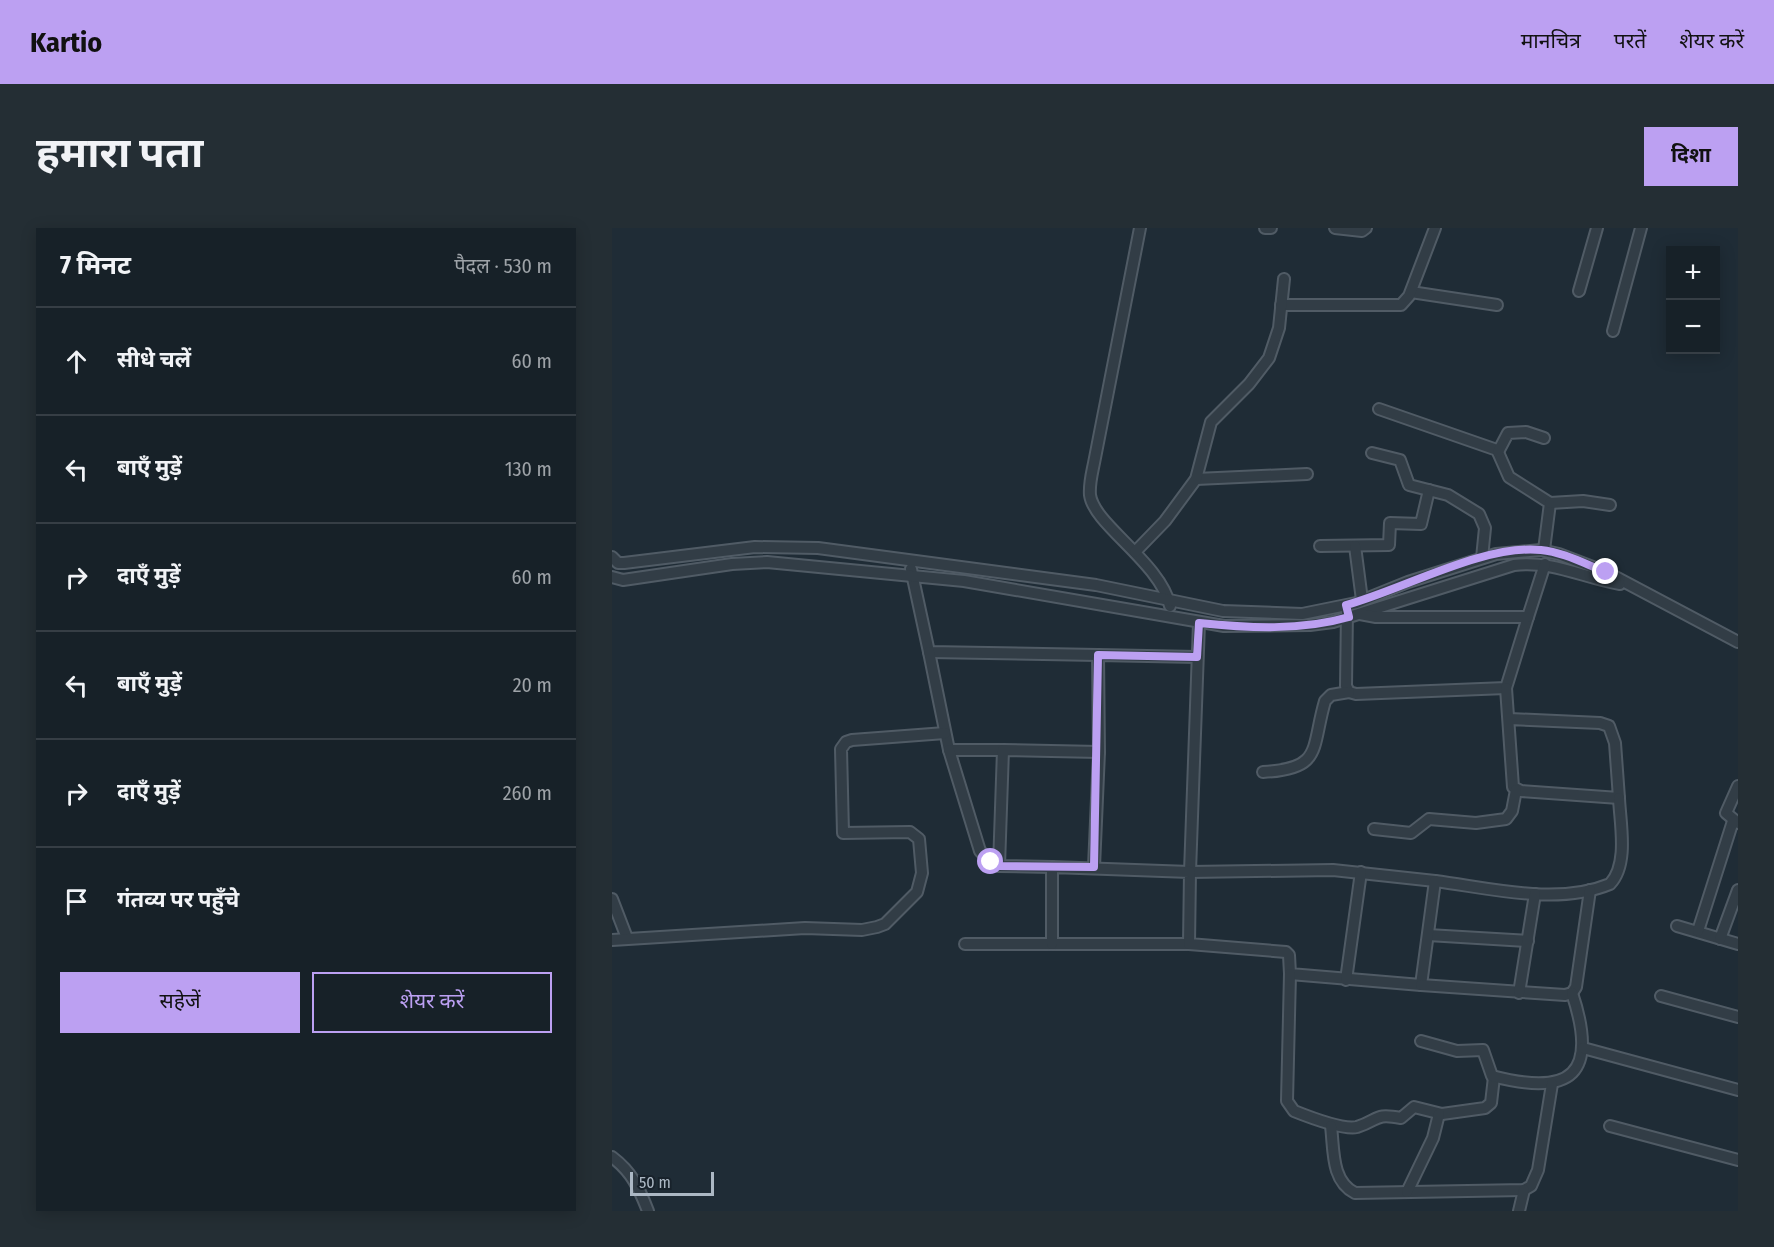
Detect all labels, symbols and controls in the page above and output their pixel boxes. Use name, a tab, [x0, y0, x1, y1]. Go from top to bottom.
text: Kartio	[30, 26, 102, 59]
text: मानचित्र	[1521, 28, 1581, 54]
text: परतें	[1614, 28, 1646, 54]
text: शेयर करें	[1679, 28, 1744, 54]
button: दिशा	[1644, 127, 1738, 186]
text: हमारा पता	[36, 128, 203, 178]
map controls	[1666, 246, 1720, 354]
button: +	[1666, 246, 1720, 300]
text: 7 मिनट	[60, 250, 131, 281]
text: पैदल · 530 m	[454, 254, 552, 278]
button: −	[1666, 300, 1720, 354]
icon: ahead	[60, 345, 93, 378]
text: सीधे चलें	[117, 346, 191, 373]
text: 60 m	[512, 349, 552, 373]
icon: left	[60, 453, 93, 486]
text: बाएँ मुड़ें	[117, 454, 182, 481]
text: 130 m	[505, 457, 552, 481]
route end	[1592, 558, 1618, 584]
icon: right	[60, 561, 93, 594]
text: दाएँ मुड़ें	[117, 562, 181, 589]
text: 60 m	[512, 565, 552, 589]
icon: left	[60, 669, 93, 702]
text: बाएँ मुड़ें	[117, 670, 182, 697]
text: 20 m	[513, 673, 552, 697]
icon: right	[60, 777, 93, 810]
text: दाएँ मुड़ें	[117, 778, 181, 805]
text: 260 m	[503, 781, 552, 805]
route start	[977, 848, 1003, 874]
icon: arrive	[60, 885, 93, 918]
text: गंतव्य पर पहुँचे	[117, 886, 239, 913]
button: सहेजें	[60, 972, 300, 1033]
button: शेयर करें	[312, 972, 552, 1033]
scale bar	[630, 1169, 714, 1196]
text: 50 m	[639, 1173, 671, 1192]

